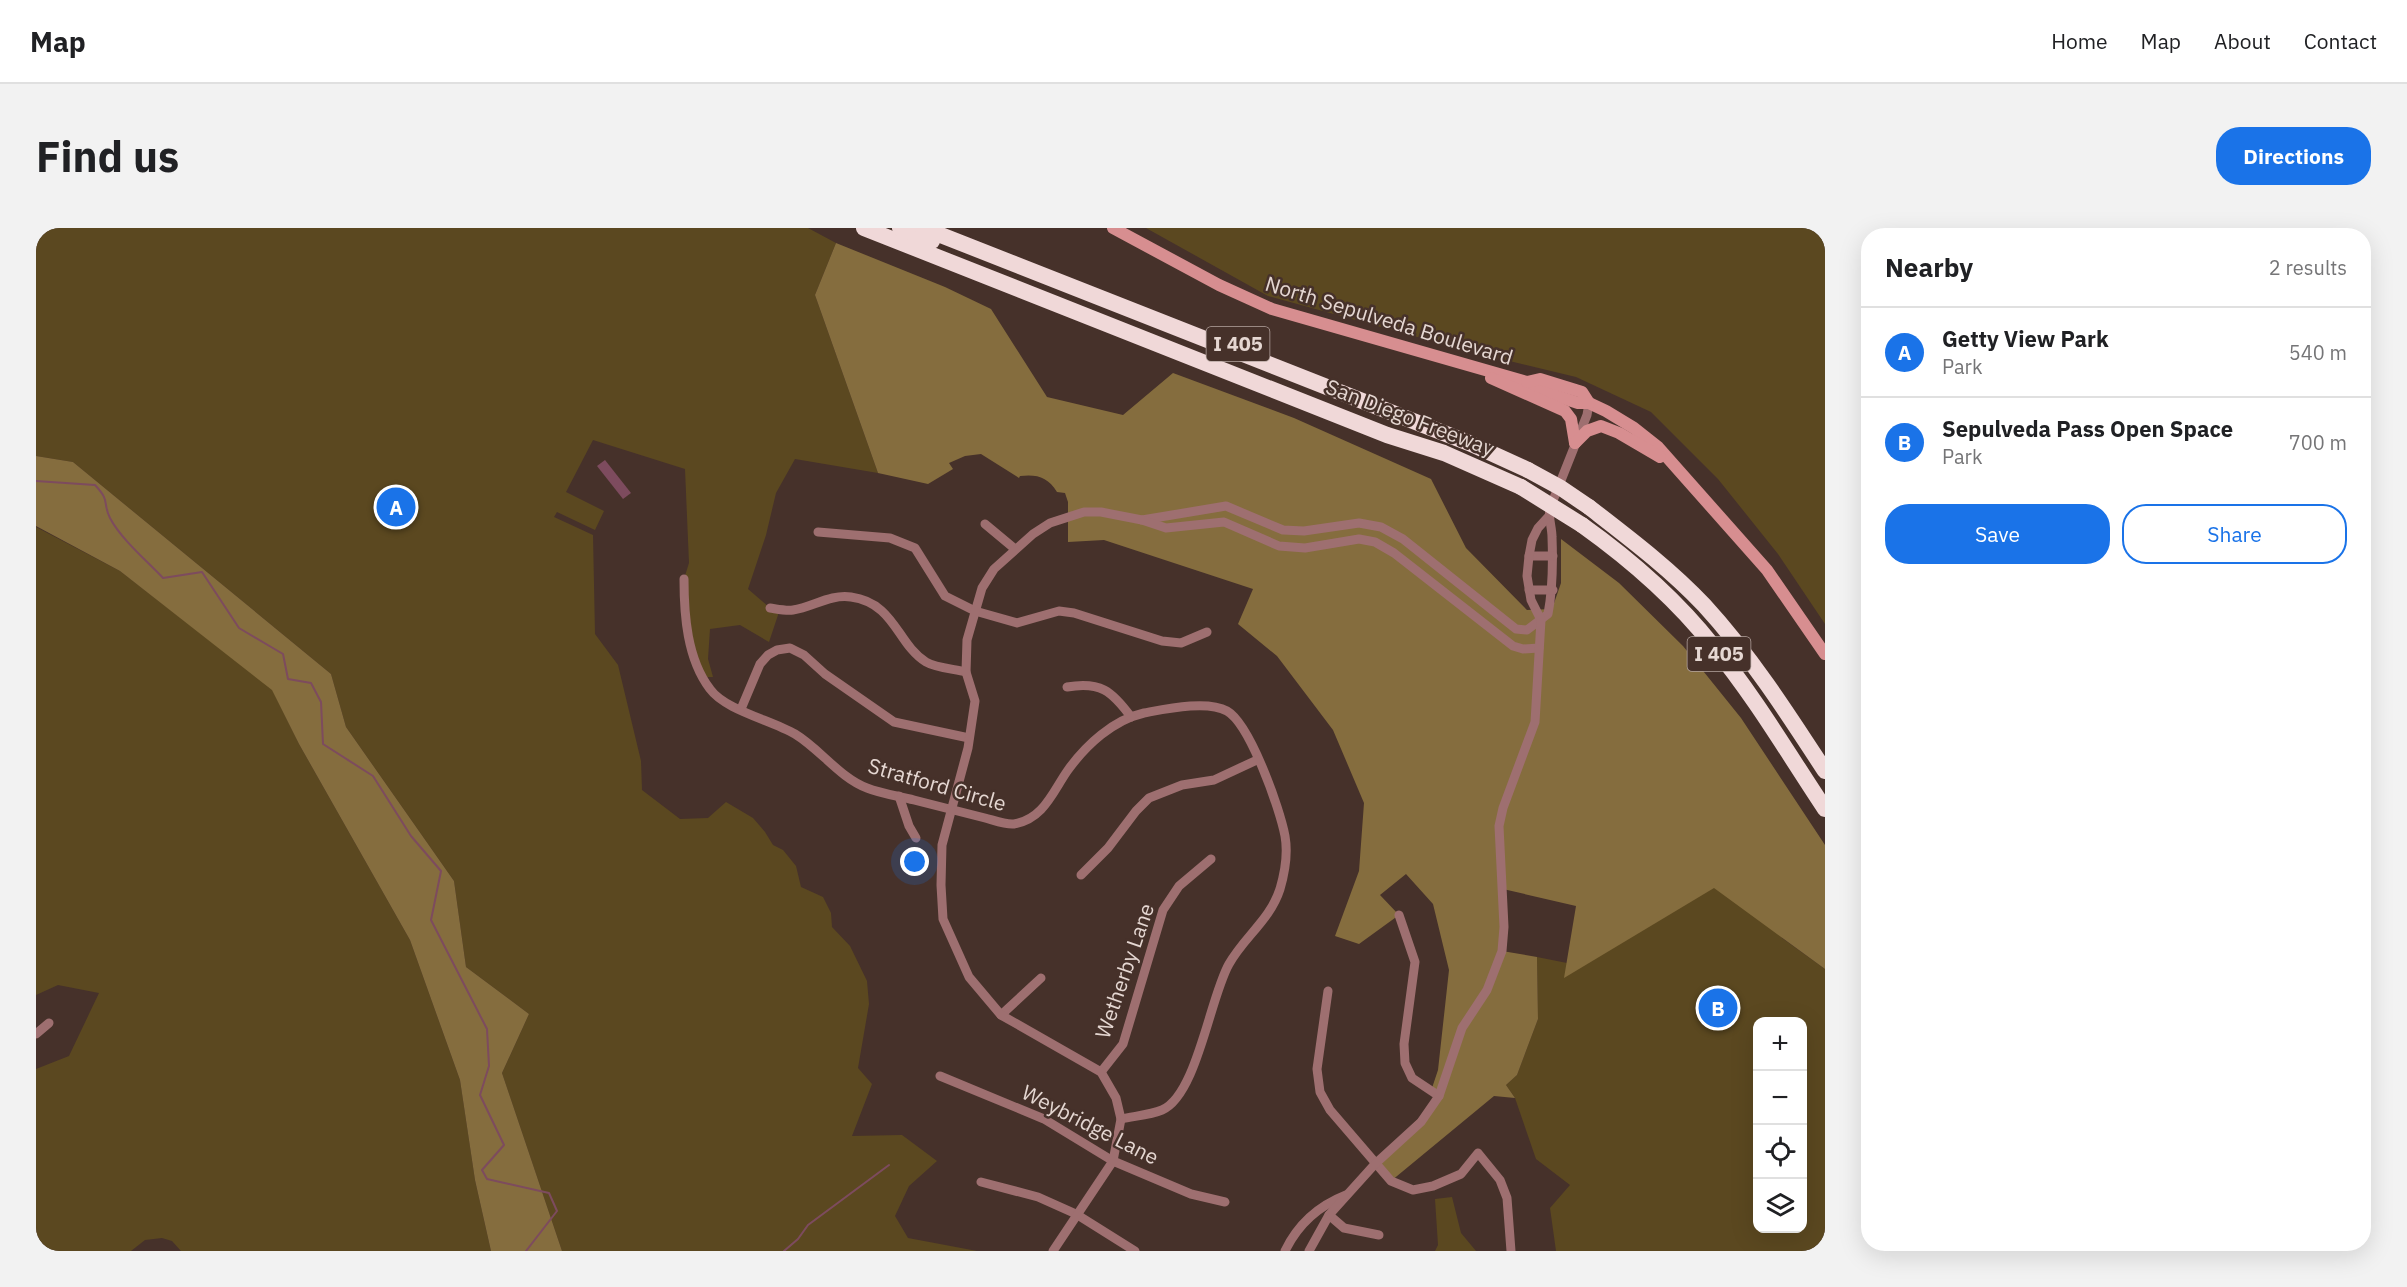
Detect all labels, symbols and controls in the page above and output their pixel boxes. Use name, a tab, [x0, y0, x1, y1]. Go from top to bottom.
text: Map	[30, 23, 86, 60]
text: Home	[2051, 27, 2108, 55]
text: Map	[2141, 27, 2181, 55]
text: About	[2214, 27, 2271, 55]
text: Contact	[2304, 27, 2377, 55]
button: Directions	[2216, 127, 2371, 185]
text: Find us	[36, 129, 179, 184]
text: Nearby	[1885, 250, 1973, 284]
text: 2 results	[2269, 254, 2347, 281]
street label: North Sepulveda Boulevard	[1262, 269, 1517, 371]
text: Getty View Park	[1942, 324, 2109, 353]
road number: I 405	[1206, 327, 1270, 361]
text: A	[1898, 339, 1911, 366]
text: 540 m	[2289, 339, 2347, 366]
text: Park	[1942, 353, 1982, 380]
street label: San Diego Freeway	[1322, 372, 1499, 462]
text: Sepulveda Pass Open Space	[1942, 414, 2233, 443]
text: B	[1898, 429, 1911, 456]
text: 700 m	[2289, 429, 2347, 456]
text: Park	[1942, 443, 1982, 470]
pin: A	[376, 484, 416, 530]
button: Save	[1885, 504, 2110, 564]
button: Share	[2122, 504, 2347, 564]
road number: I 405	[1688, 637, 1750, 671]
street label: Stratford Circle	[865, 751, 1010, 817]
your location	[900, 847, 929, 876]
street label: Wetherby Lane	[1088, 899, 1160, 1042]
pin: B	[1698, 986, 1738, 1030]
map controls	[1753, 1017, 1807, 1233]
button: +	[1753, 1017, 1807, 1071]
button: −	[1753, 1071, 1807, 1125]
street label: Weybridge Lane	[1017, 1078, 1164, 1171]
button: locate	[1753, 1125, 1807, 1179]
button: layers	[1753, 1179, 1807, 1233]

